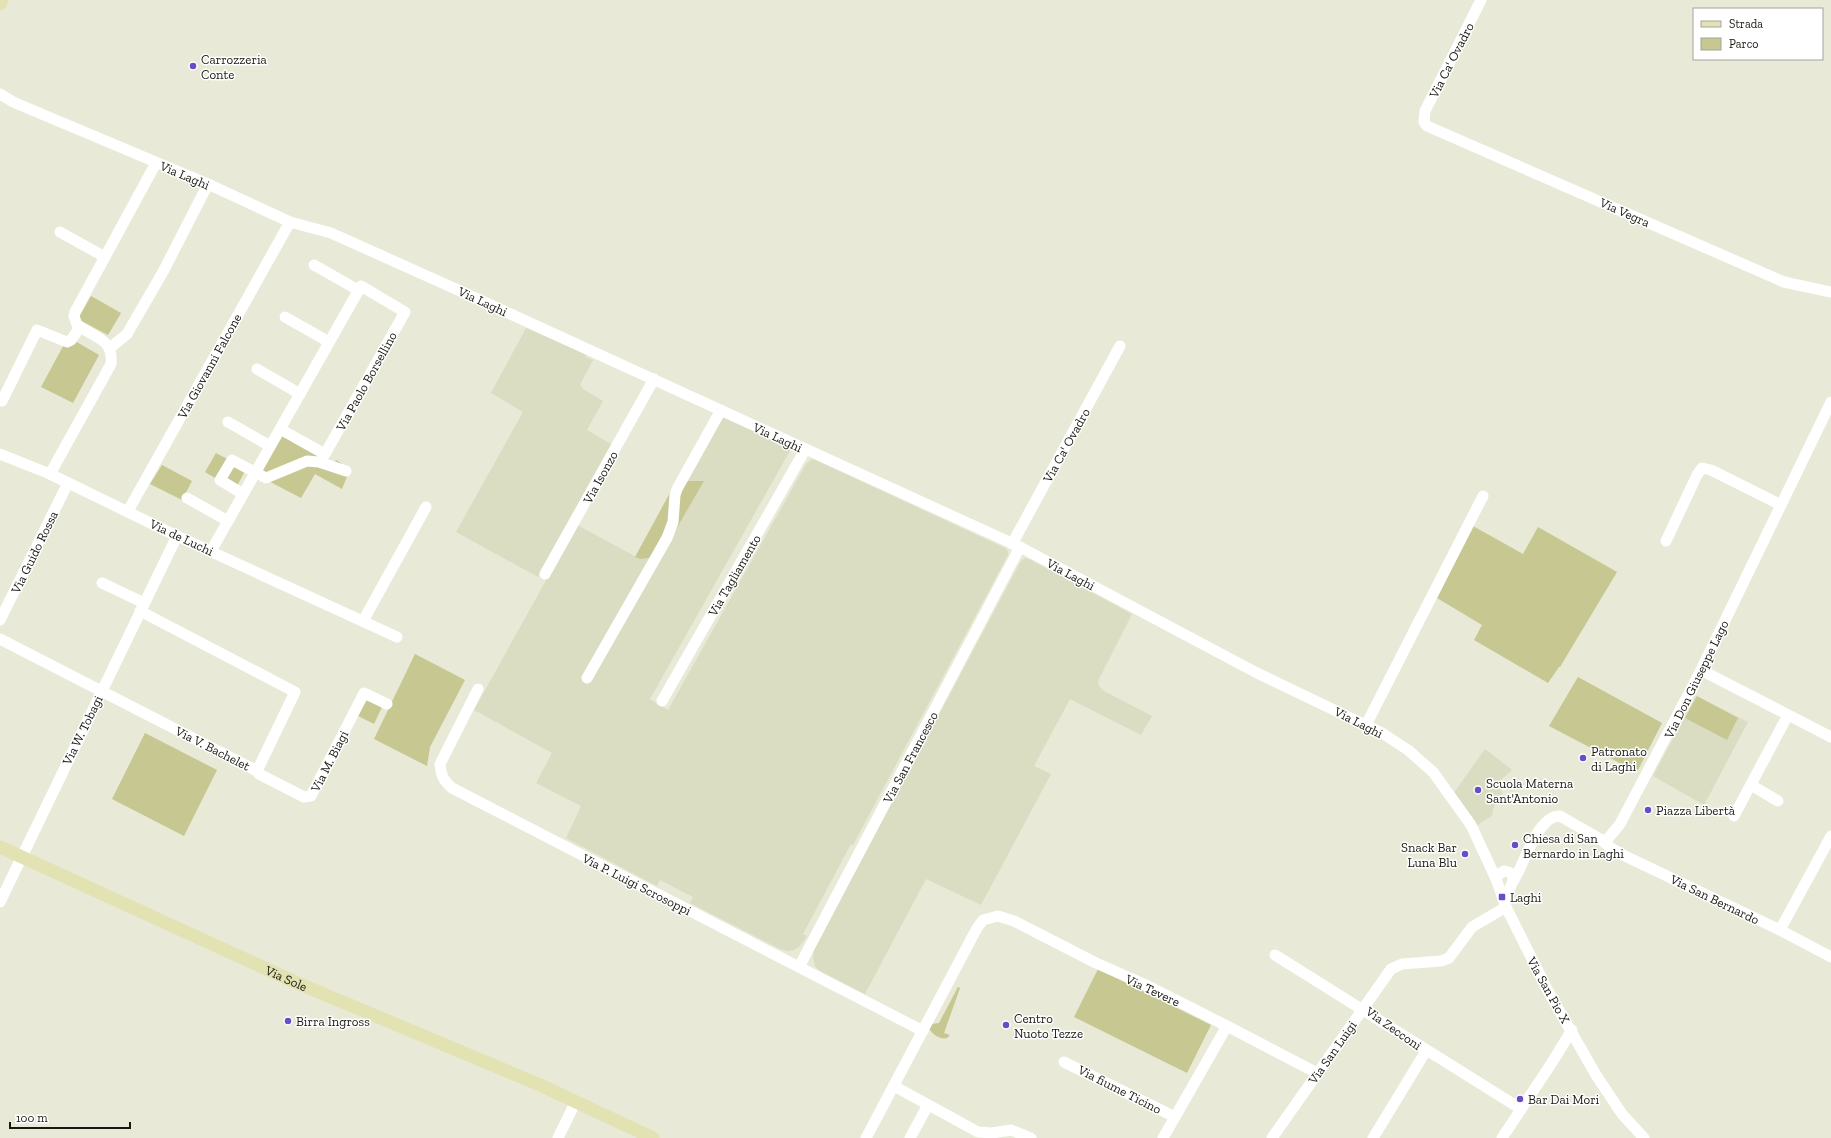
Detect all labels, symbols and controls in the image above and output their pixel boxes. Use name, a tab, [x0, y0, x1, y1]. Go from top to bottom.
legend	[1693, 8, 1823, 60]
text: Strada	[1729, 17, 1763, 31]
street label: Via Ca' Ovadro	[1426, 20, 1477, 101]
text: Parco	[1729, 37, 1758, 51]
place label: Carrozzeria Conte	[201, 52, 268, 82]
marker: Carrozzeria Conte	[188, 61, 198, 71]
street label: Via Laghi	[157, 158, 212, 193]
street label: Via Vegra	[1597, 194, 1653, 230]
street label: Via Laghi	[455, 283, 510, 319]
street label: Via Giovanni Falcone	[174, 311, 244, 422]
street label: Via Paolo Borsellino	[333, 329, 400, 434]
street label: Via Ca' Ovadro	[1039, 405, 1093, 486]
street label: Via Laghi	[750, 419, 805, 455]
street label: Via Isonzo	[579, 448, 621, 507]
street label: Via Guido Rossa	[8, 508, 61, 597]
street label: Via de Luchi	[147, 516, 216, 559]
street label: Via Tagliamento	[705, 532, 764, 620]
street label: Via Laghi	[1043, 555, 1098, 594]
street label: Via Don Giuseppe Lago	[1661, 617, 1732, 742]
street label: Via W. Tobagi	[59, 693, 106, 768]
street label: Via Laghi	[1331, 703, 1386, 741]
street label: Via San Francesco	[880, 709, 941, 806]
street label: Via V. Bachelet	[172, 723, 253, 774]
street label: Via M. Biagi	[307, 728, 351, 795]
place label: Patronato di Laghi	[1591, 744, 1647, 774]
marker: Patronato di Laghi	[1578, 753, 1588, 763]
place label: Scuola Materna Sant'Antonio	[1486, 776, 1574, 806]
marker: Scuola Materna Sant'Antonio	[1473, 785, 1483, 795]
place label: Piazza Libertà	[1656, 803, 1736, 818]
marker: Piazza Libertà	[1643, 805, 1653, 815]
place label: Chiesa di San Bernardo in Laghi	[1523, 831, 1624, 861]
place label: Snack Bar Luna Blu	[1401, 840, 1458, 870]
marker: Chiesa di San Bernardo in Laghi	[1510, 840, 1520, 850]
marker: Snack Bar Luna Blu	[1460, 849, 1470, 859]
street label: Via P. Luigi Scrosoppi	[579, 850, 694, 919]
street label: Via San Bernardo	[1667, 871, 1762, 928]
place label: Laghi	[1510, 890, 1542, 905]
marker: Laghi	[1497, 892, 1507, 902]
street label: Via San Pio X	[1524, 954, 1573, 1027]
street label: Via Sole	[262, 962, 309, 994]
street label: Via Tevere	[1122, 971, 1182, 1010]
street label: Via Zecconi	[1362, 1003, 1425, 1053]
place label: Centro Nuoto Tezze	[1014, 1011, 1083, 1041]
place label: Birra Ingross	[296, 1014, 370, 1029]
marker: Birra Ingross	[283, 1016, 293, 1026]
street label: Via San Luigi	[1305, 1018, 1360, 1087]
marker: Centro Nuoto Tezze	[1001, 1020, 1011, 1030]
street label: Via fiume Ticino	[1075, 1062, 1164, 1117]
place label: Bar Dai Mori	[1528, 1092, 1600, 1107]
marker: Bar Dai Mori	[1515, 1094, 1525, 1104]
scale bar	[10, 1104, 130, 1130]
text: 100 m	[16, 1111, 48, 1125]

